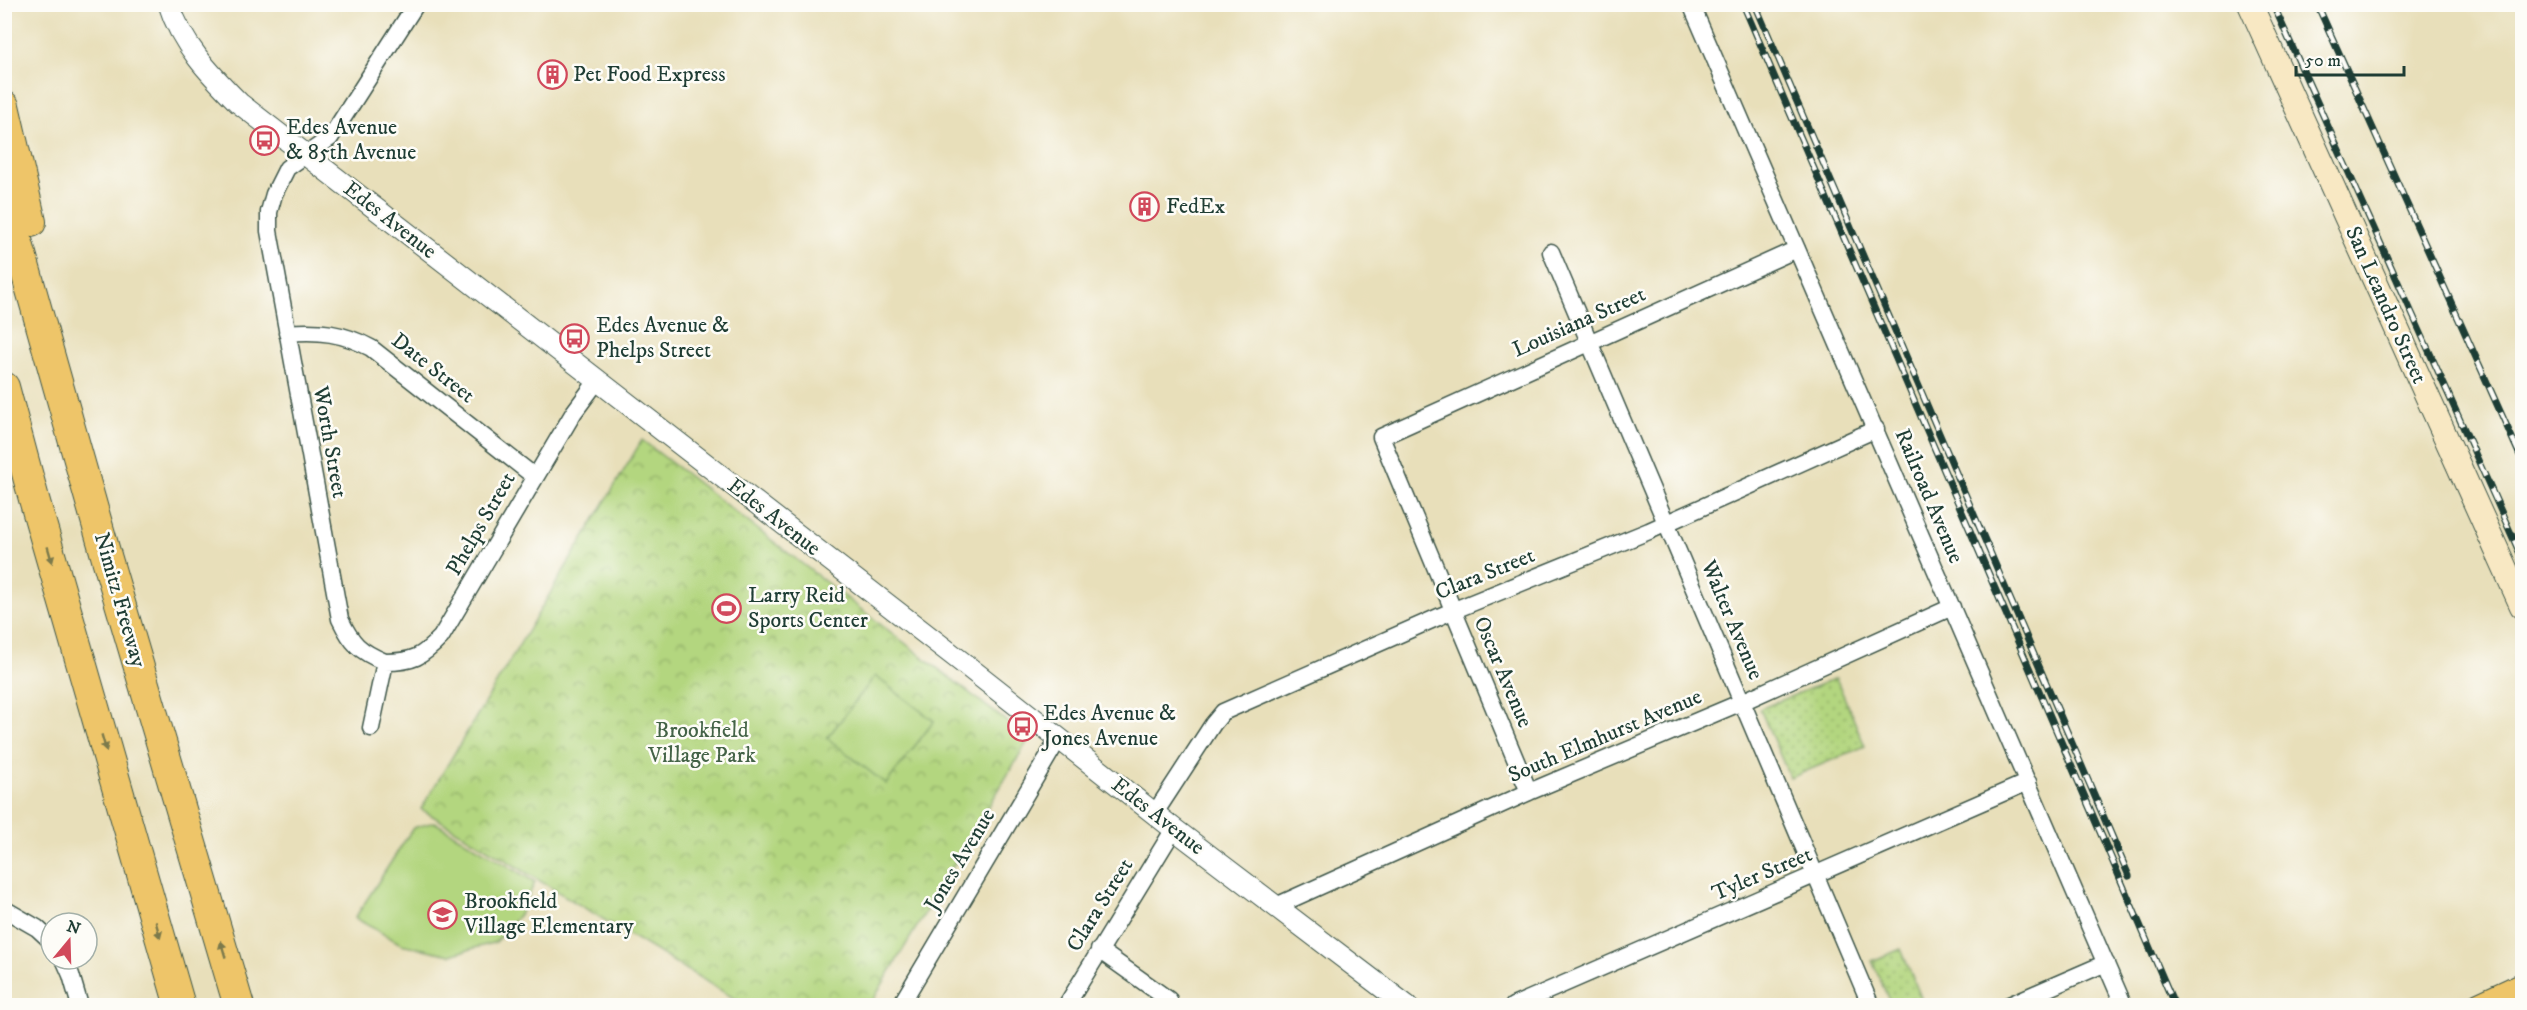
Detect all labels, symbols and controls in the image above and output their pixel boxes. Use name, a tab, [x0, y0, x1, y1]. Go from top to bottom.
scale bar	[2296, 39, 2404, 77]
text: 50 m	[2305, 50, 2341, 72]
building icon: Pet Food Express	[536, 58, 568, 90]
place label: Pet Food Express	[573, 61, 726, 88]
place label: Edes Avenue & 85th Avenue	[286, 114, 416, 166]
bus stop icon: Edes Avenue & 85th Avenue	[249, 124, 281, 156]
street label: Edes Avenue	[338, 175, 442, 265]
building icon: FedEx	[1129, 190, 1161, 222]
place label: FedEx	[1166, 193, 1226, 220]
street label: San Leandro Street	[2339, 222, 2433, 388]
street label: Louisiana Street	[1508, 281, 1650, 363]
place label: Edes Avenue & Phelps Street	[596, 312, 729, 364]
bus stop icon: Edes Avenue & Phelps Street	[559, 322, 591, 354]
street label: Date Street	[386, 327, 480, 409]
street label: Worth Street	[307, 383, 353, 500]
street label: Railroad Avenue	[1889, 425, 1969, 567]
street label: Phelps Street	[441, 467, 521, 581]
street label: Edes Avenue	[722, 472, 826, 562]
street label: Nimitz Freeway	[88, 529, 152, 671]
street label: Clara Street	[1431, 542, 1539, 606]
one-way arrow	[46, 546, 56, 565]
street label: Walter Avenue	[1694, 555, 1769, 684]
place label: Larry Reid Sports Center	[748, 582, 869, 634]
sports icon: Larry Reid Sports Center	[711, 592, 743, 624]
street label: Oscar Avenue	[1468, 612, 1538, 732]
street label: South Elmhurst Avenue	[1504, 683, 1706, 789]
place label: Edes Avenue & Jones Avenue	[1041, 700, 1176, 752]
bus stop icon: Edes Avenue & Jones Avenue	[1006, 710, 1038, 742]
park label: Brookfield Village Park	[647, 717, 756, 769]
one-way arrow	[100, 734, 109, 752]
street label: Edes Avenue	[1106, 771, 1210, 861]
street label: Jones Avenue	[918, 804, 1001, 918]
street label: Tyler Street	[1708, 841, 1816, 907]
street label: Clara Street	[1061, 853, 1139, 957]
place label: Brookfield Village Elementary	[463, 888, 634, 940]
school or university icon: Brookfield Village Elementary	[427, 898, 459, 930]
north arrow	[39, 911, 99, 971]
text: N	[64, 916, 83, 939]
one-way arrow	[154, 921, 163, 939]
one-way arrow	[218, 940, 227, 958]

